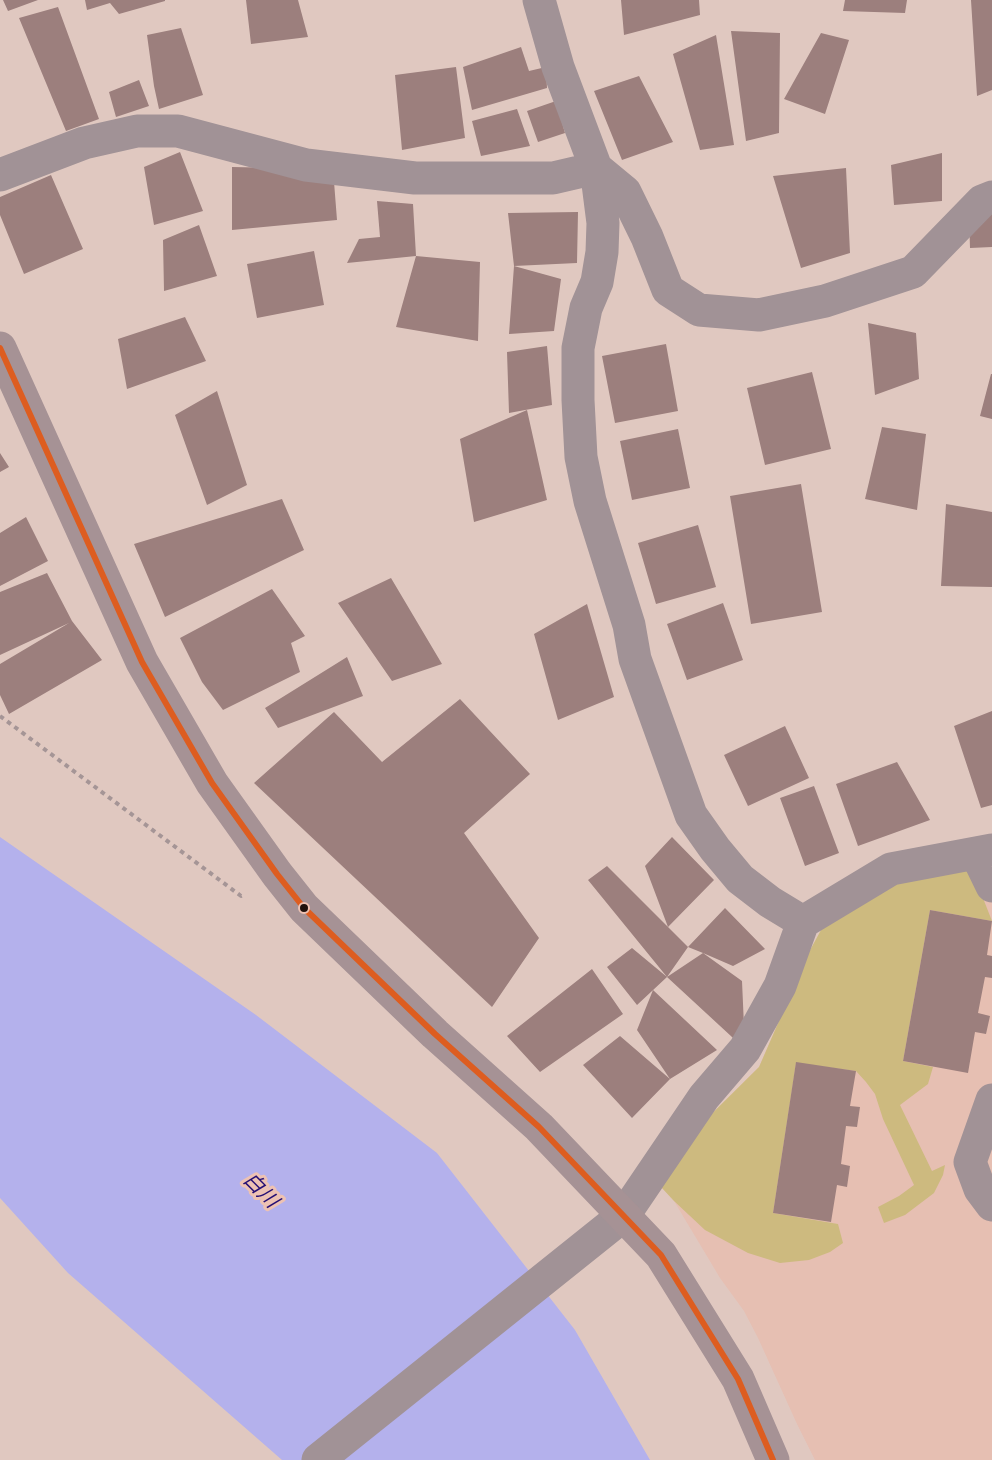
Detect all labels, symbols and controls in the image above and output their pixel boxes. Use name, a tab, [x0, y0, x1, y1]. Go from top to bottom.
unlabelled marker	[298, 902, 310, 914]
water label: 白川	[237, 1168, 283, 1214]

